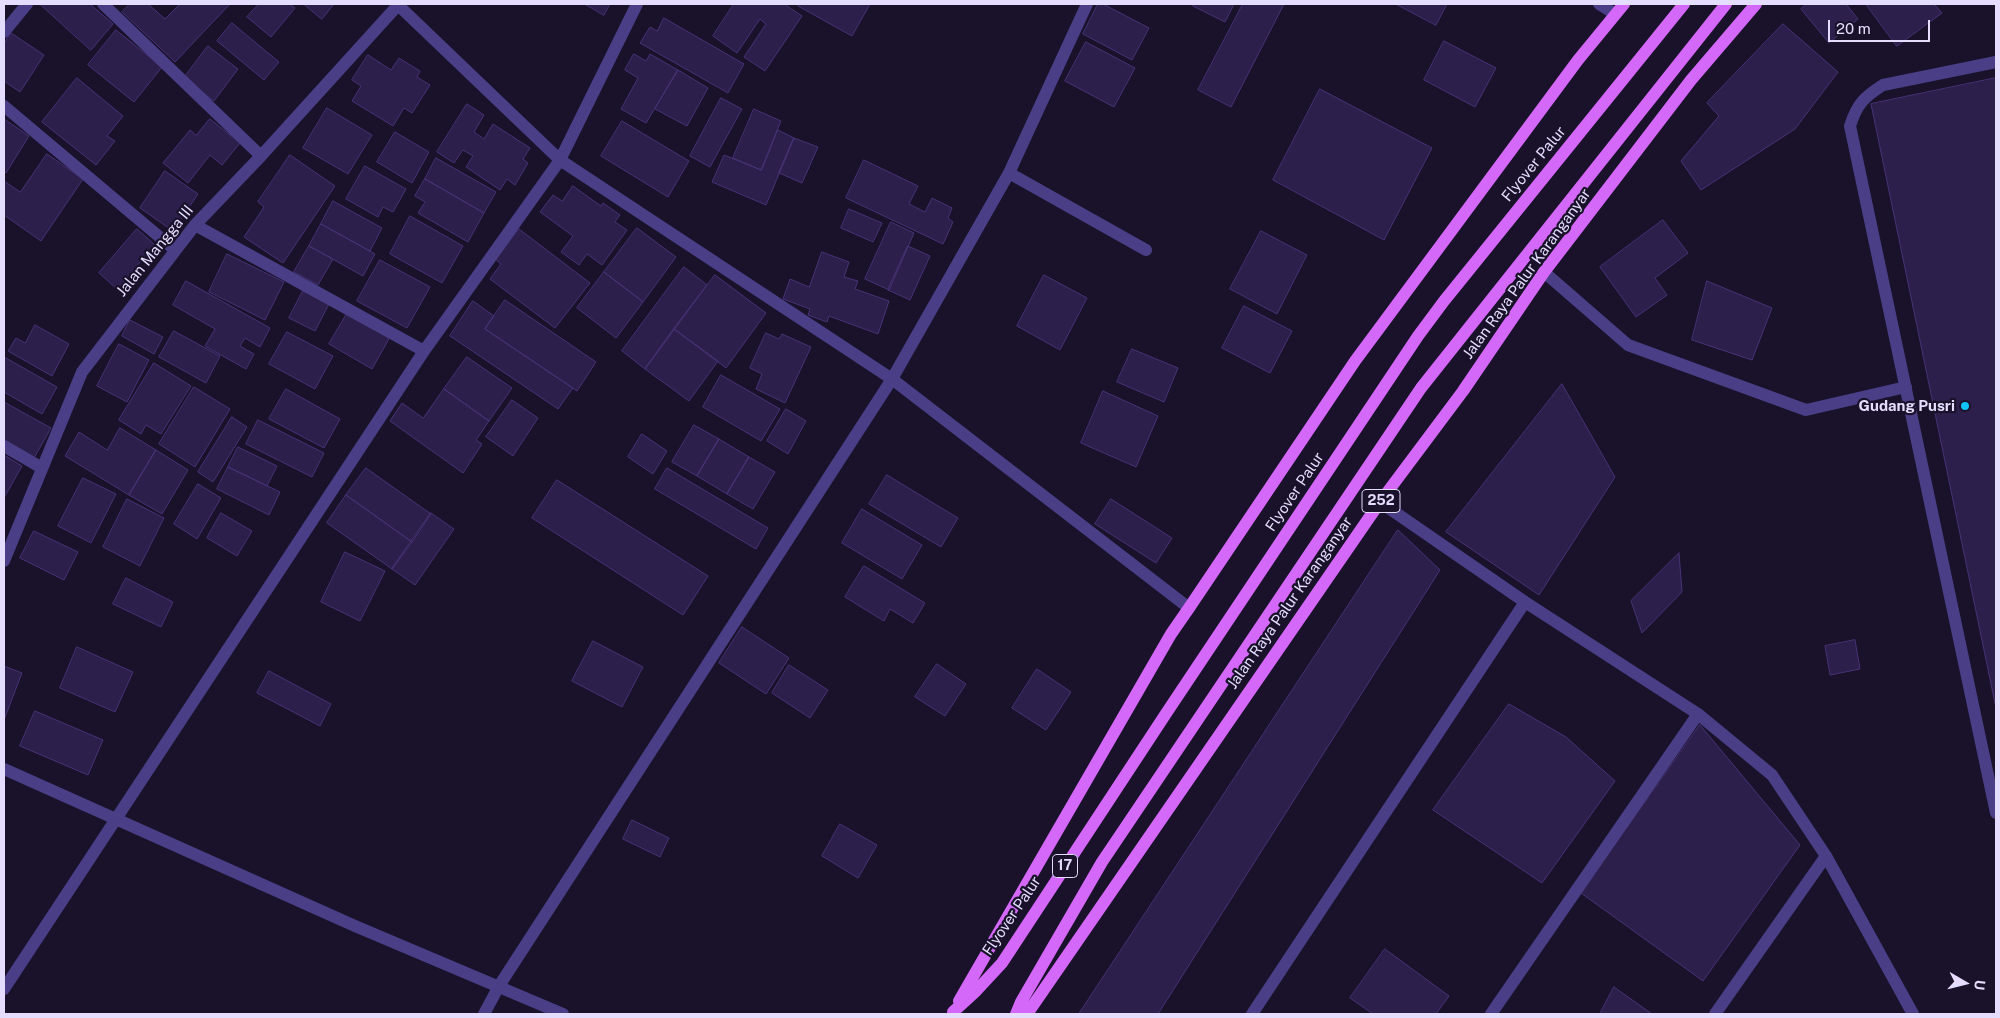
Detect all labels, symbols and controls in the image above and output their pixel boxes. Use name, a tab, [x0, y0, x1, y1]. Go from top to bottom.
scale bar	[1830, 10, 1932, 42]
text: 20 m	[1836, 20, 1871, 37]
street label: Flyover Palur	[1498, 123, 1570, 205]
street label: Jalan Raya Palur Karanganyar	[1459, 185, 1595, 363]
street label: Jalan Mangga III	[113, 202, 197, 300]
place label: Gudang Pusri	[1859, 397, 1955, 415]
marker: Gudang Pusri	[1959, 400, 1971, 412]
street label: Flyover Palur	[1262, 449, 1328, 535]
road number: 252	[1362, 490, 1400, 512]
street label: Jalan Raya Palur Karanganyar	[1224, 513, 1356, 693]
road number: 17	[1052, 854, 1078, 878]
street label: Flyover Palur	[979, 873, 1045, 959]
north arrow	[1940, 958, 1990, 1008]
text: U	[1971, 979, 1988, 991]

